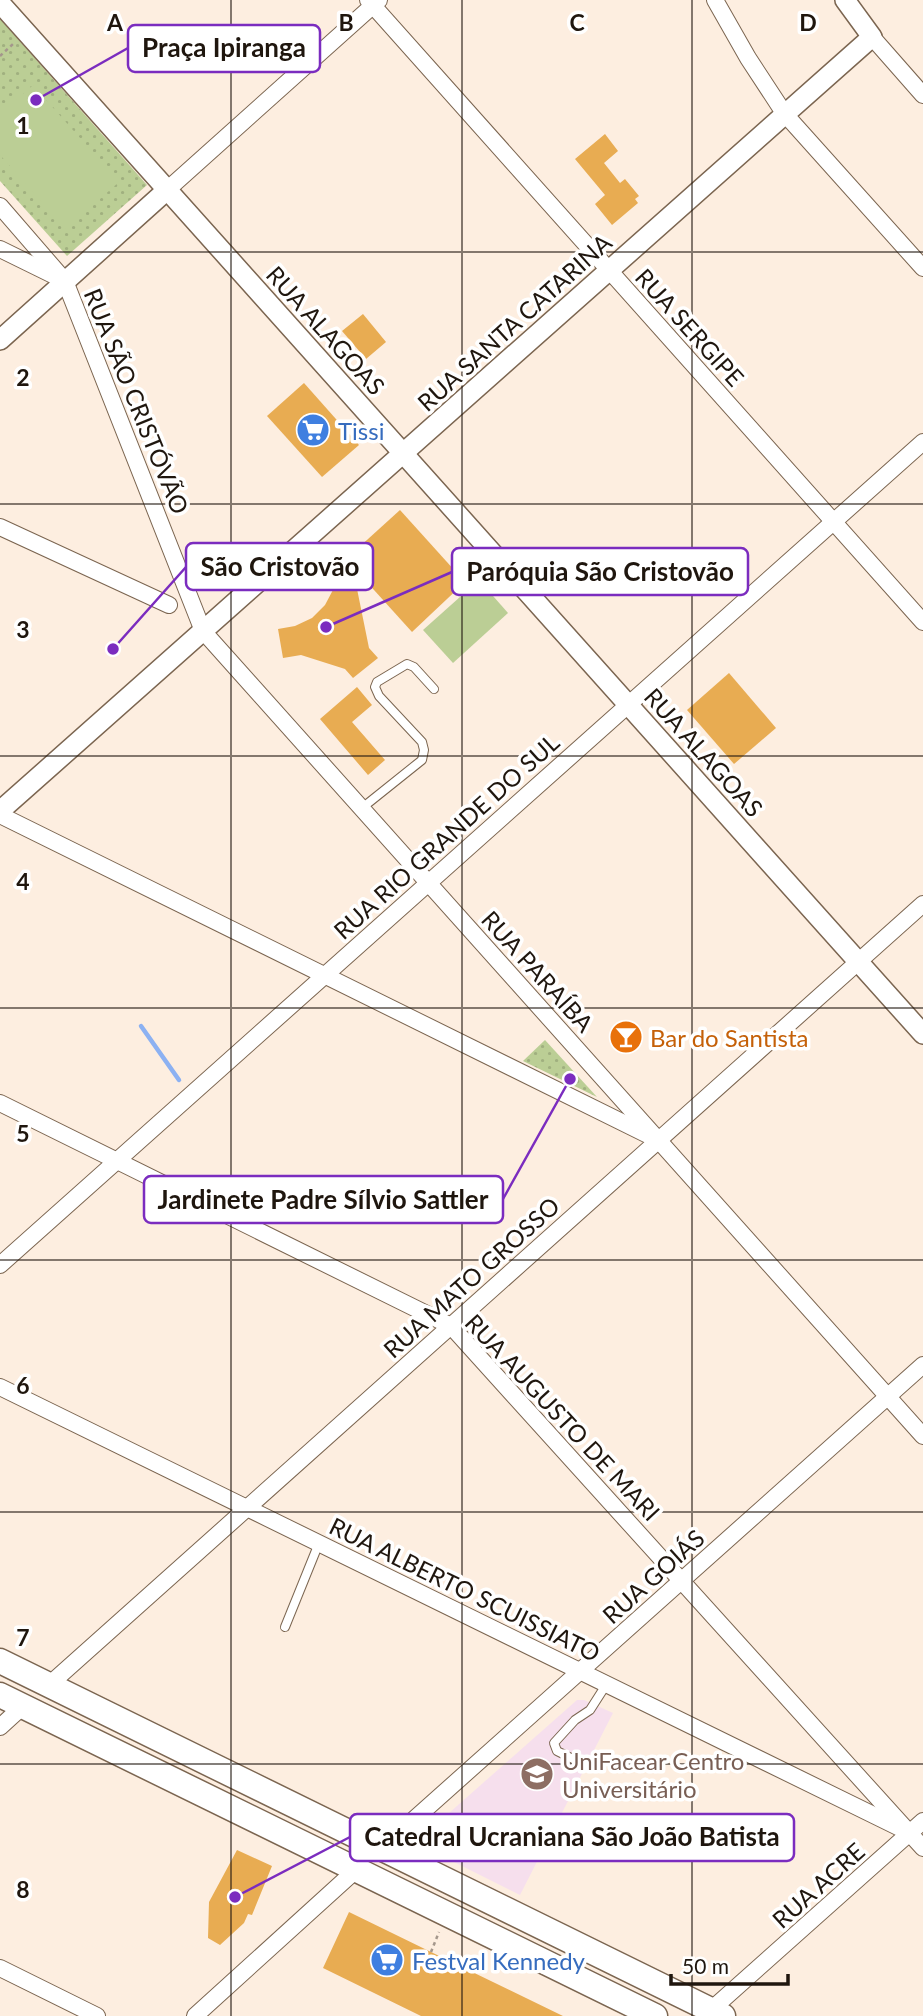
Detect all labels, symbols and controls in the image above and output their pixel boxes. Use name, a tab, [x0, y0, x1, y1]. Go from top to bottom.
text: A	[106, 8, 124, 36]
text: B	[338, 8, 354, 36]
text: C	[569, 8, 585, 36]
text: D	[799, 8, 817, 36]
callout: Praça Ipiranga	[128, 25, 320, 72]
text: Praça Ipiranga	[142, 31, 306, 63]
text: 1	[16, 111, 30, 139]
street label: RUA SANTA CATARINA	[411, 227, 617, 417]
street label: RUA ALAGOAS	[261, 260, 391, 400]
street label: RUA SERGIPE	[630, 262, 750, 392]
street label: RUA SÃO CRISTÓVÃO	[78, 284, 196, 518]
text: 2	[16, 363, 30, 391]
supermarket icon: Tissi	[294, 411, 332, 449]
place label: Tissi	[338, 416, 384, 445]
callout: São Cristovão	[186, 543, 373, 590]
callout: Paróquia São Cristovão	[452, 548, 748, 595]
text: São Cristovão	[200, 550, 360, 582]
text: Paróquia São Cristovão	[466, 555, 734, 587]
text: 3	[16, 615, 30, 643]
street label: RUA ALAGOAS	[639, 682, 769, 822]
street label: RUA RIO GRANDE DO SUL	[327, 727, 565, 945]
text: 4	[16, 867, 30, 895]
street label: RUA PARAÍBA	[476, 905, 600, 1038]
bar icon: Bar do Santista	[607, 1018, 645, 1056]
place label: Bar do Santista	[650, 1023, 809, 1052]
text: 5	[16, 1119, 30, 1147]
callout: Jardinete Padre Sílvio Sattler	[144, 1176, 503, 1223]
text: Jardinete Padre Sílvio Sattler	[158, 1183, 489, 1215]
street label: RUA MATO GROSSO	[377, 1191, 565, 1363]
street label: RUA AUGUSTO DE MARI	[460, 1308, 666, 1526]
text: 6	[16, 1371, 30, 1399]
street label: RUA ALBERTO SCUISSIATO	[325, 1511, 605, 1667]
street label: RUA GOIÁS	[596, 1523, 710, 1629]
text: 7	[16, 1623, 30, 1651]
place label: UniFacear Centro Universitário	[562, 1746, 744, 1803]
school or university icon: UniFacear Centro Universitário	[518, 1755, 556, 1793]
callout: Catedral Ucraniana São João Batista	[350, 1814, 794, 1861]
text: Catedral Ucraniana São João Batista	[364, 1820, 780, 1852]
street label: RUA ACRE	[766, 1836, 870, 1934]
text: 8	[16, 1875, 30, 1903]
supermarket icon: Festval Kennedy	[368, 1941, 406, 1979]
scale bar	[671, 1942, 788, 1986]
place label: Festval Kennedy	[412, 1946, 586, 1975]
text: 50 m	[682, 1953, 729, 1978]

